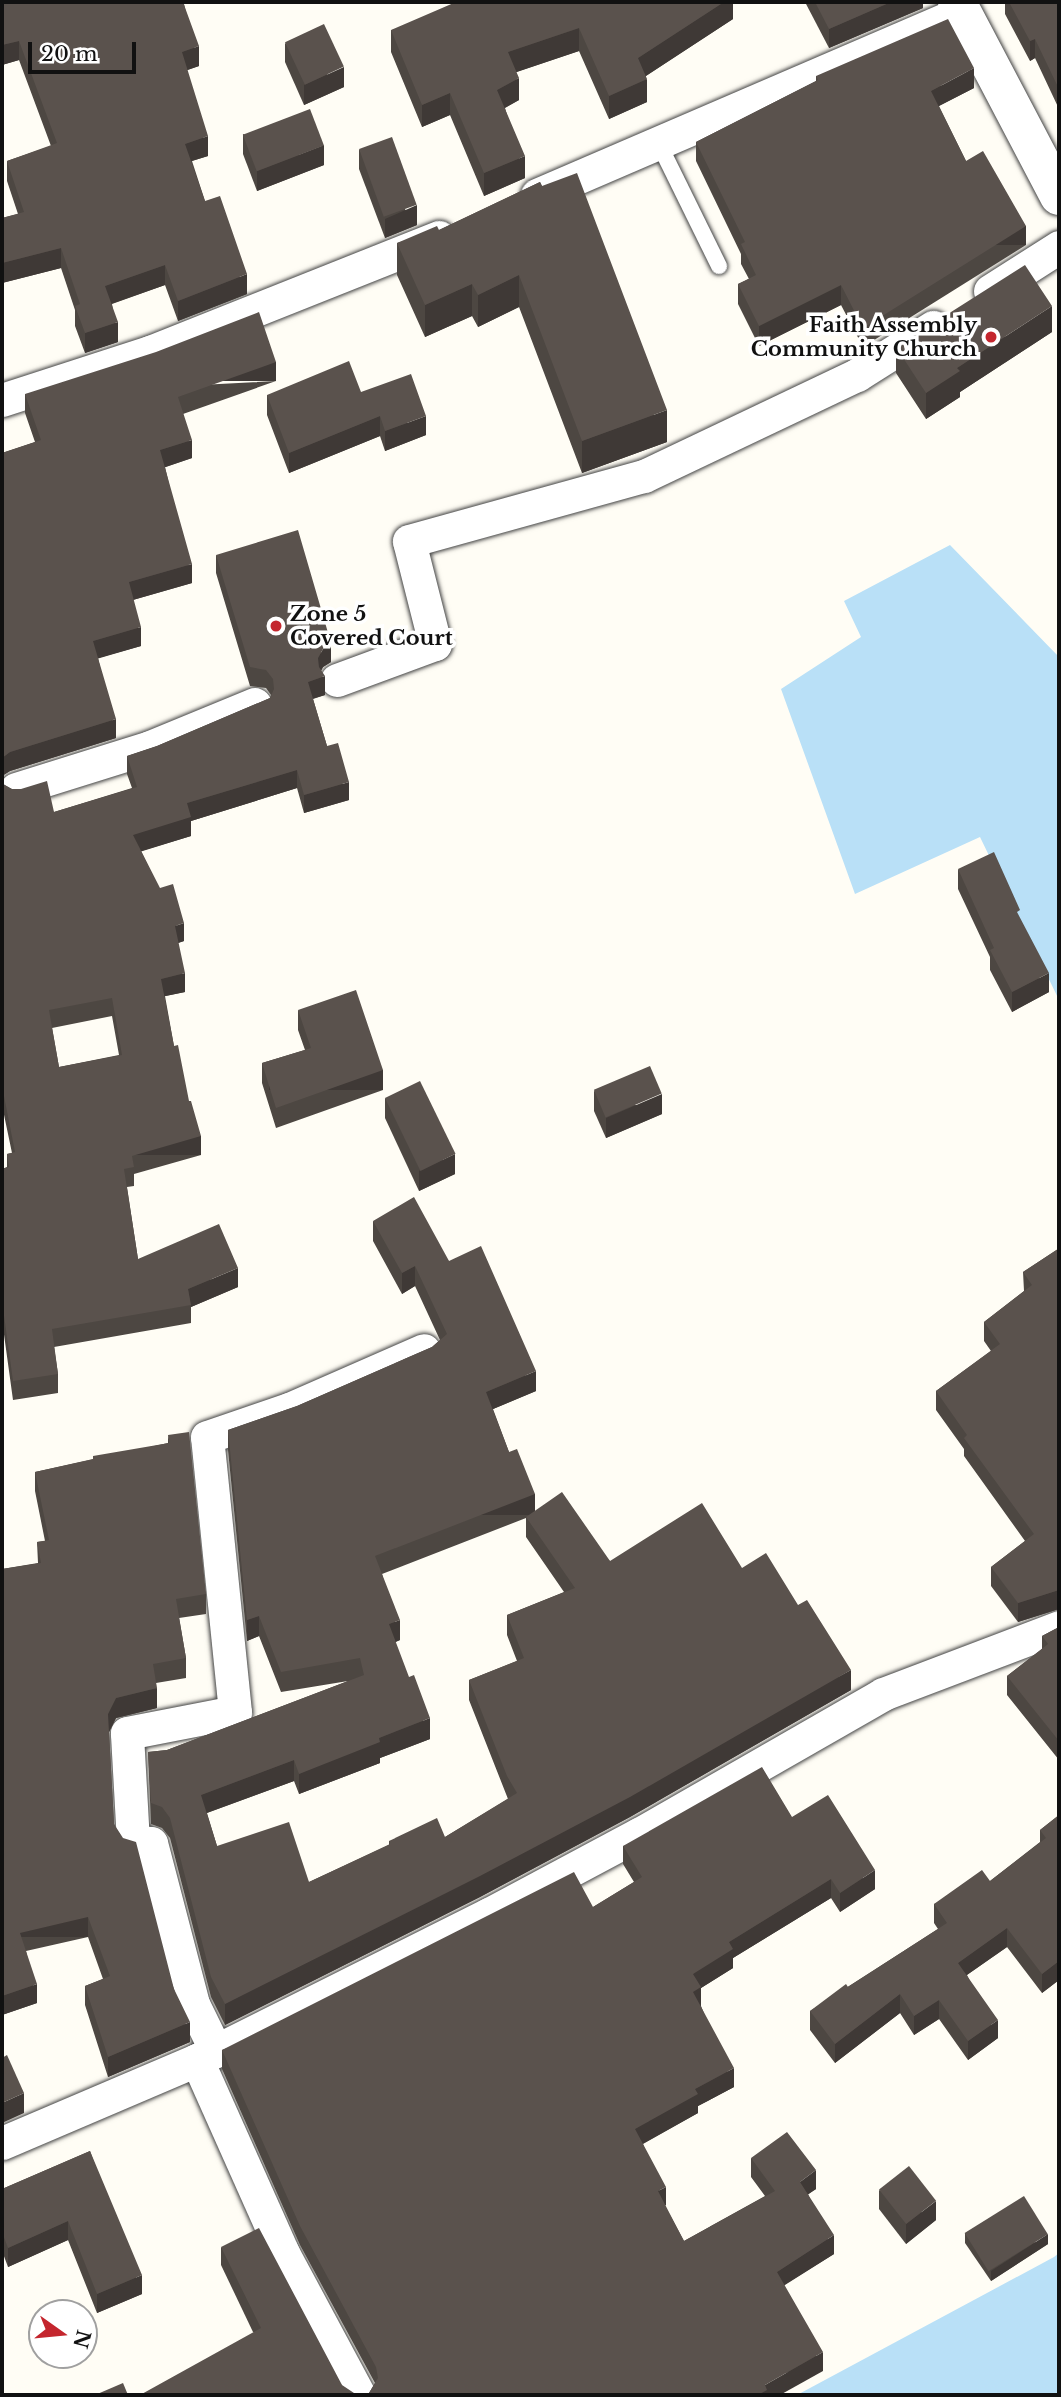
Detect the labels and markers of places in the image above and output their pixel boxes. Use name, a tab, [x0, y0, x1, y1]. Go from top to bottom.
place label: Faith Assembly Community Church	[750, 312, 977, 362]
marker: Faith Assembly Community Church	[983, 329, 999, 345]
place label: Zone 5 Covered Court	[290, 601, 453, 651]
marker: Zone 5 Covered Court	[268, 618, 284, 634]

